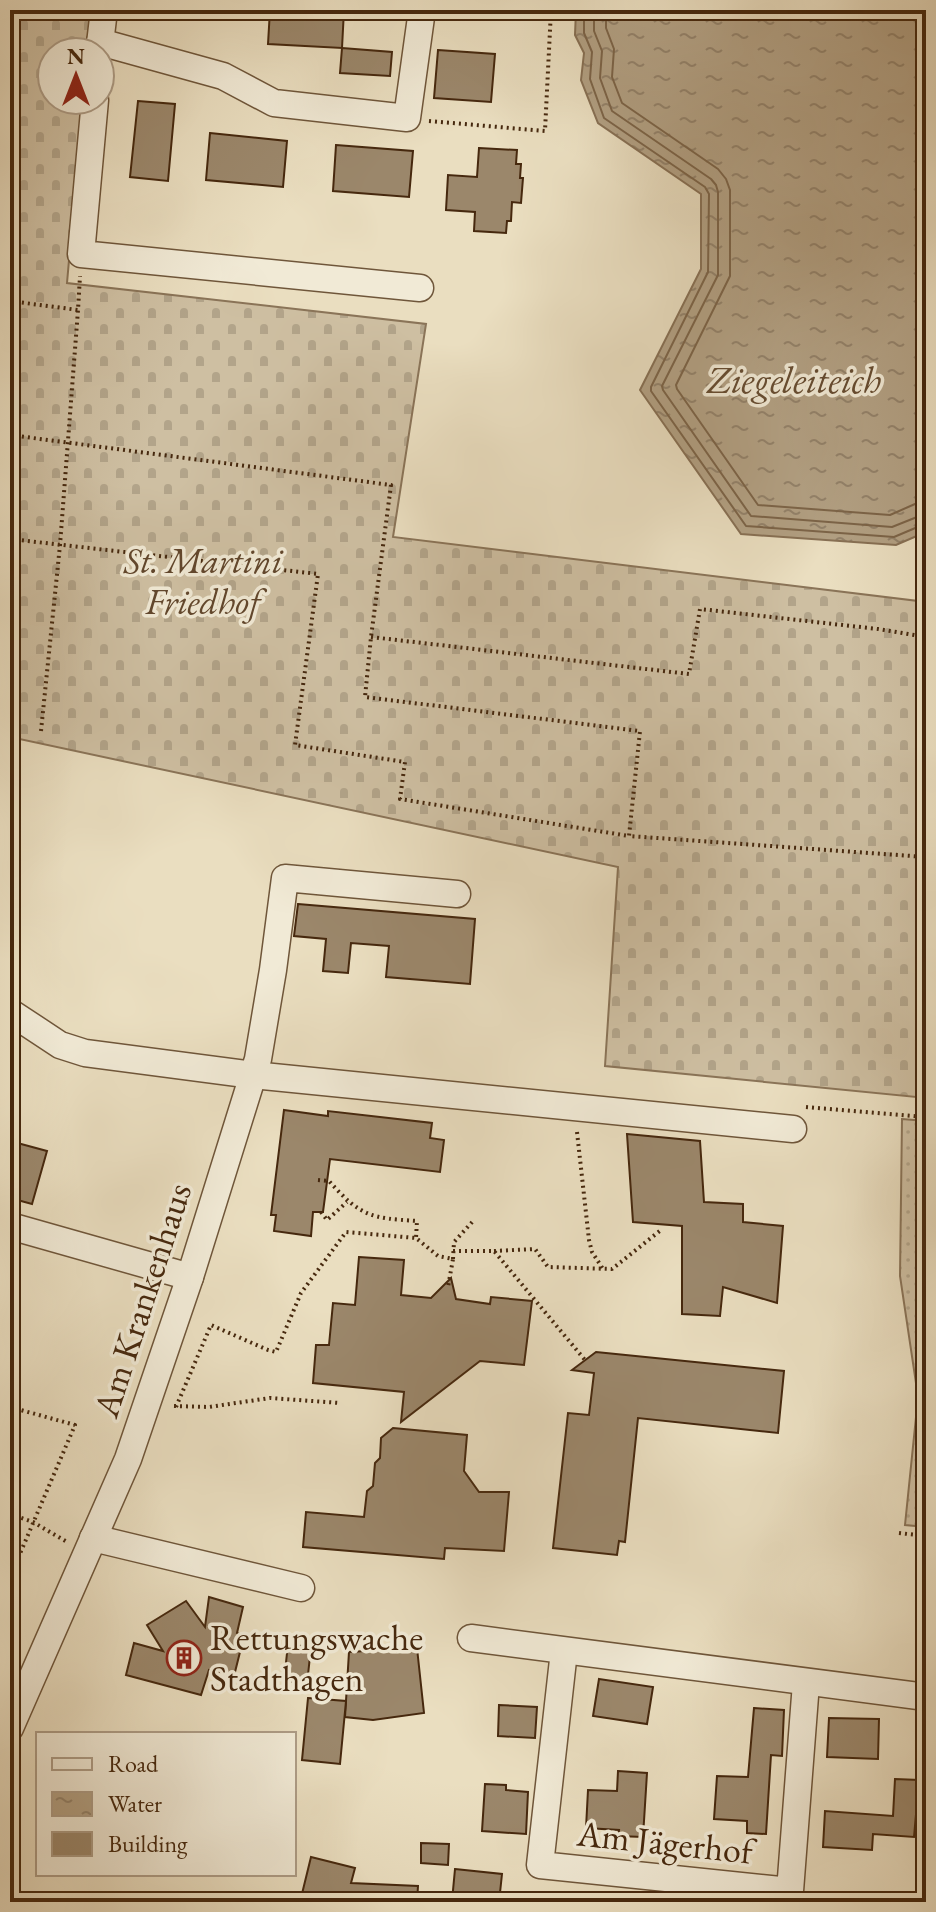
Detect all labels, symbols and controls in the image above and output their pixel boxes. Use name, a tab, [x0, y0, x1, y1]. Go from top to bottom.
north arrow	[36, 36, 116, 116]
text: N	[67, 42, 85, 71]
water label: Ziegeleiteich	[706, 355, 882, 404]
park label: St. Martini Friedhof	[123, 537, 284, 625]
street label: Am Krankenhaus	[82, 1177, 202, 1424]
place label: Rettungswache Stadthagen	[210, 1614, 423, 1702]
building icon: Rettungswache Stadthagen	[165, 1639, 203, 1677]
legend	[36, 1732, 296, 1876]
text: Road	[108, 1748, 159, 1779]
text: Water	[108, 1788, 162, 1819]
street label: Am Jägerhof	[574, 1809, 760, 1875]
text: Building	[108, 1828, 188, 1859]

